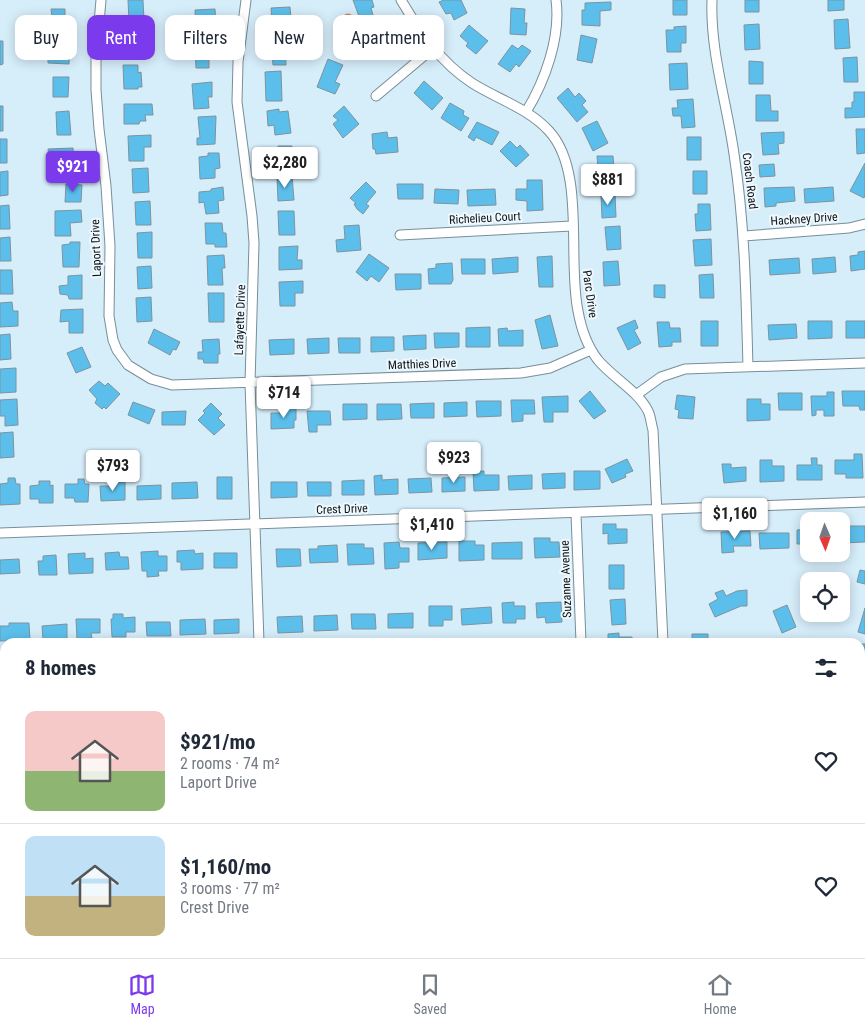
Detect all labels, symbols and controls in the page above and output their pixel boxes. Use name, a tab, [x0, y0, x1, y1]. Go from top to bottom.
chip: Buy	[15, 15, 77, 60]
chip: Rent	[87, 15, 155, 60]
chip: Filters	[165, 15, 245, 60]
chip: New	[255, 15, 323, 60]
chip: Apartment	[333, 15, 444, 60]
pin: $2,280	[244, 146, 326, 189]
pin: $921	[43, 150, 103, 193]
street label: Coach Road	[740, 152, 760, 210]
text: $2,280	[263, 153, 307, 172]
text: $921	[57, 157, 89, 176]
pin: $881	[578, 164, 638, 206]
text: $881	[592, 170, 624, 189]
street label: Richelieu Court	[449, 209, 522, 227]
street label: Hackney Drive	[770, 210, 838, 228]
street label: Laport Drive	[88, 219, 104, 277]
street label: Parc Drive	[580, 269, 600, 319]
street label: Lafayette Drive	[232, 284, 248, 356]
street label: Matthies Drive	[388, 356, 457, 372]
pin: $714	[254, 376, 314, 419]
text: $714	[268, 383, 300, 402]
pin: $923	[424, 442, 484, 484]
text: $923	[438, 448, 470, 467]
pin: $793	[83, 450, 143, 492]
text: $793	[97, 456, 129, 475]
pin: $1,160	[694, 498, 776, 540]
street label: Crest Drive	[316, 501, 368, 517]
text: $1,160	[713, 504, 757, 523]
pin: $1,410	[391, 508, 473, 551]
north arrow	[800, 512, 850, 562]
map controls	[800, 512, 850, 622]
text: $1,410	[410, 515, 454, 534]
street label: Suzanne Avenue	[558, 540, 574, 618]
button: locate	[800, 572, 850, 622]
icon: filters	[812, 654, 840, 682]
text: 8 homes	[25, 656, 96, 680]
text: $921/mo	[180, 730, 255, 754]
icon: home	[65, 731, 125, 791]
icon: heart	[812, 747, 840, 775]
text: 2 rooms · 74 m²	[180, 754, 280, 773]
text: Laport Drive	[180, 773, 257, 792]
text: $1,160/mo	[180, 855, 271, 879]
icon: home	[65, 856, 125, 916]
icon: heart	[812, 872, 840, 900]
text: 3 rooms · 77 m²	[180, 879, 280, 898]
text: Crest Drive	[180, 898, 249, 917]
tab: Map	[128, 971, 156, 1017]
tab: Saved	[413, 971, 447, 1017]
tab: Home	[704, 971, 737, 1017]

